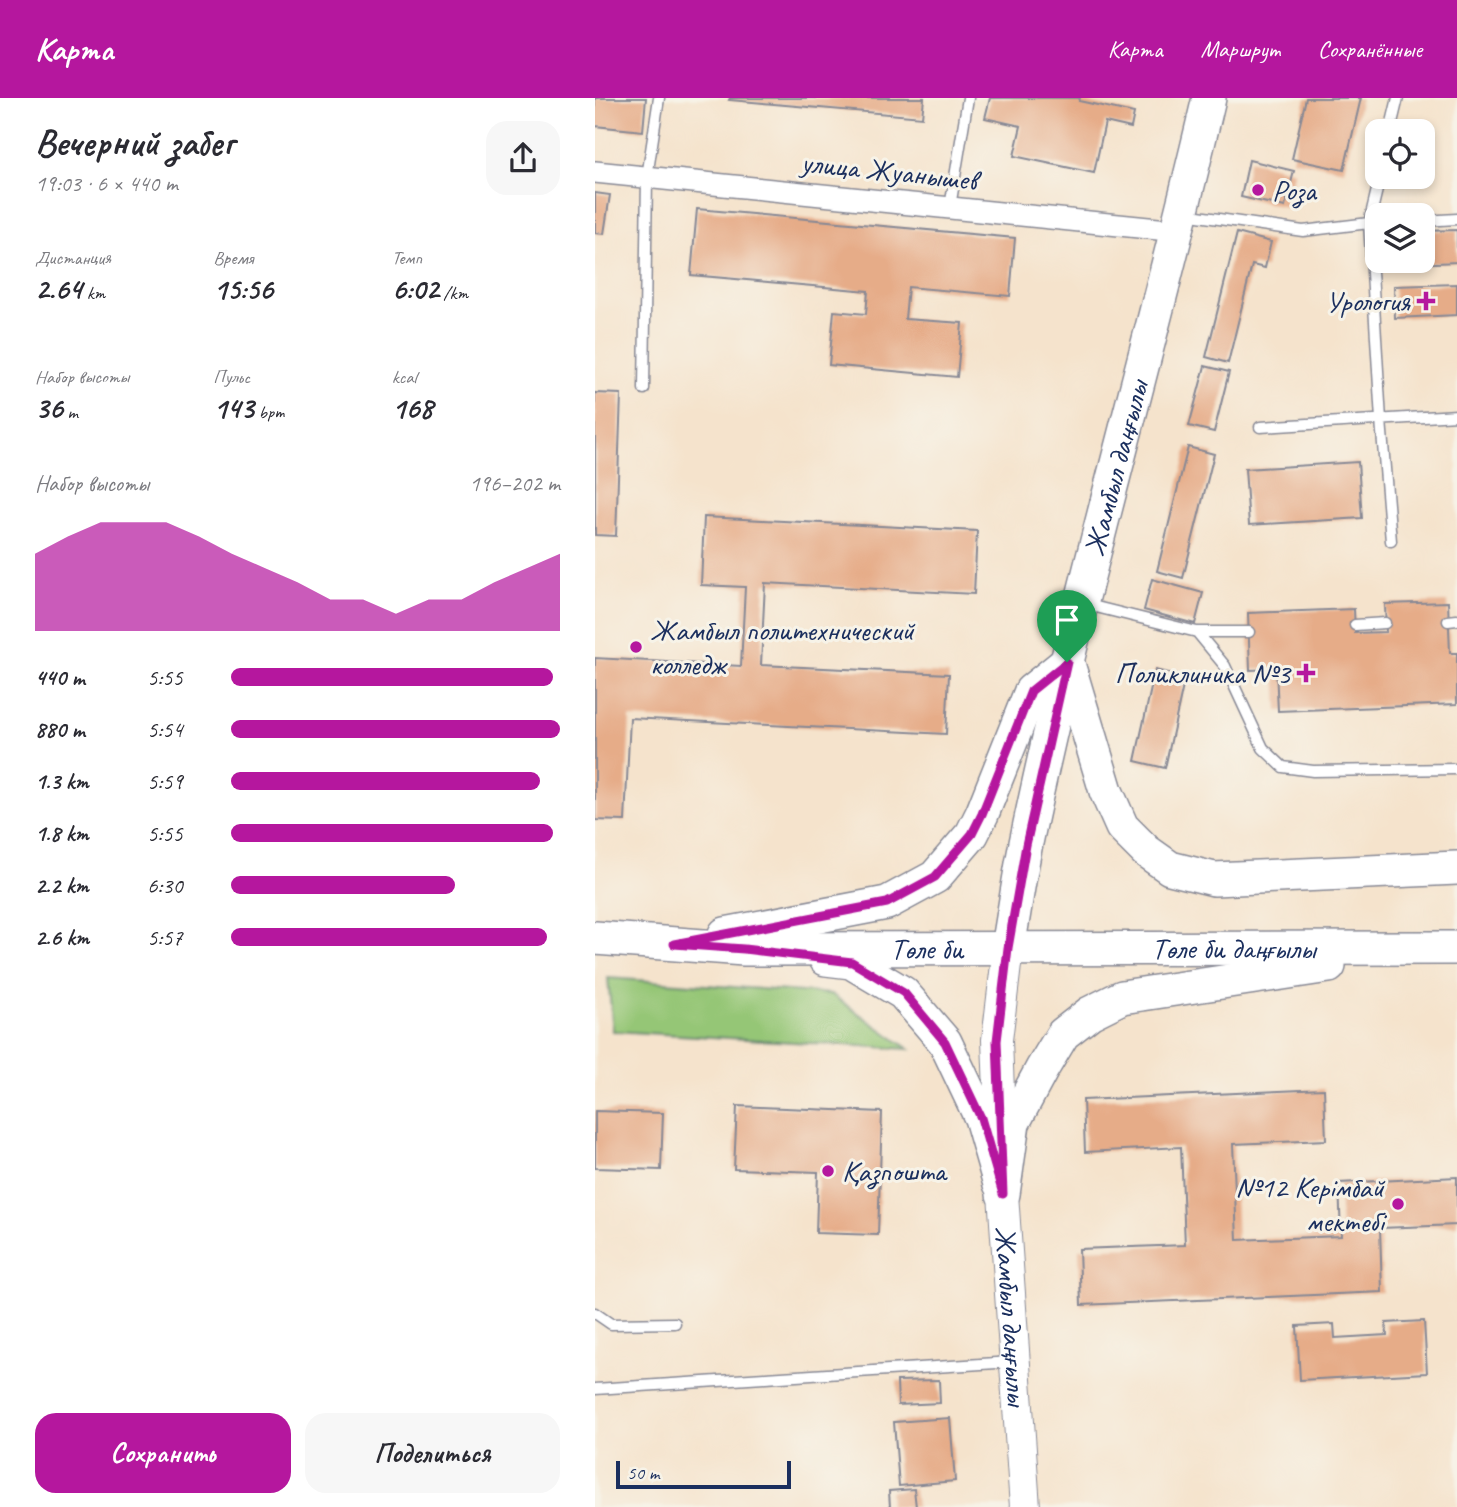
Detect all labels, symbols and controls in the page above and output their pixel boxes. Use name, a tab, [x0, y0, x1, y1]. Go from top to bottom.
text: Карта	[35, 28, 114, 70]
text: Карта	[1108, 34, 1163, 64]
text: Маршрут	[1201, 34, 1280, 64]
text: Сохранённые	[1318, 34, 1422, 64]
text: Вечерний забег	[35, 119, 234, 166]
map controls	[1365, 119, 1435, 273]
button: locate	[1365, 119, 1435, 189]
button: share	[486, 121, 560, 195]
street label: улица Жуанышев	[797, 143, 984, 200]
text: 19:03 · 6 × 440 m	[35, 169, 178, 198]
place label: Роза	[1272, 171, 1318, 209]
marker: Роза	[1250, 182, 1266, 198]
button: layers	[1365, 203, 1435, 273]
text: Дистанция	[35, 246, 111, 270]
text: Время	[213, 246, 253, 270]
text: Темп	[392, 246, 422, 270]
text: 2.64	[35, 270, 82, 308]
text: 15:56	[213, 270, 273, 308]
text: 6:02	[392, 270, 439, 308]
text: km	[82, 281, 105, 305]
text: /km	[439, 281, 468, 305]
place label: Урология	[1326, 282, 1411, 320]
marker: Урология	[1416, 291, 1436, 311]
text: Набор высоты	[35, 365, 129, 389]
text: Пульс	[213, 365, 250, 389]
text: kcal	[392, 365, 417, 389]
street label: Жамбыл даңғылы	[1075, 374, 1157, 560]
text: 36	[35, 389, 63, 427]
text: 143	[213, 389, 254, 427]
text: 168	[392, 389, 433, 427]
text: m	[63, 400, 78, 424]
text: bpm	[254, 400, 285, 424]
text: Набор высоты	[35, 469, 149, 498]
text: 196–202 m	[469, 469, 560, 498]
pin	[1037, 590, 1097, 662]
icon: arrive	[1048, 601, 1086, 639]
place label: Жамбыл политехнический колледж	[650, 611, 915, 683]
marker: Жамбыл политехнический колледж	[628, 639, 644, 655]
place label: Поликлиника №3	[1115, 654, 1292, 692]
text: 440 m	[35, 663, 85, 692]
text: 5:55	[147, 663, 183, 692]
marker: Поликлиника №3	[1296, 663, 1316, 683]
text: 880 m	[35, 715, 85, 744]
text: 5:54	[147, 715, 183, 744]
text: 1.3 km	[35, 767, 89, 796]
text: 5:59	[147, 767, 183, 796]
text: 1.8 km	[35, 819, 89, 848]
text: 5:55	[147, 819, 183, 848]
text: 2.2 km	[35, 871, 89, 900]
text: 6:30	[147, 871, 183, 900]
text: 2.6 km	[35, 923, 89, 952]
text: 5:57	[147, 923, 183, 952]
street label: Төле би даңғылы	[1151, 929, 1318, 967]
street label: Төле би	[890, 930, 965, 968]
place label: Қазпошта	[842, 1152, 948, 1190]
marker: Қазпошта	[820, 1163, 836, 1179]
place label: №12 Керімбай мектебі	[1235, 1168, 1387, 1240]
marker: №12 Керімбай мектебі	[1390, 1196, 1406, 1212]
street label: Жамбыл даңғылы	[986, 1225, 1037, 1409]
button: Сохранить	[35, 1413, 291, 1493]
button: Поделиться	[305, 1413, 560, 1493]
scale bar	[616, 1458, 791, 1490]
text: 50 m	[627, 1461, 659, 1485]

